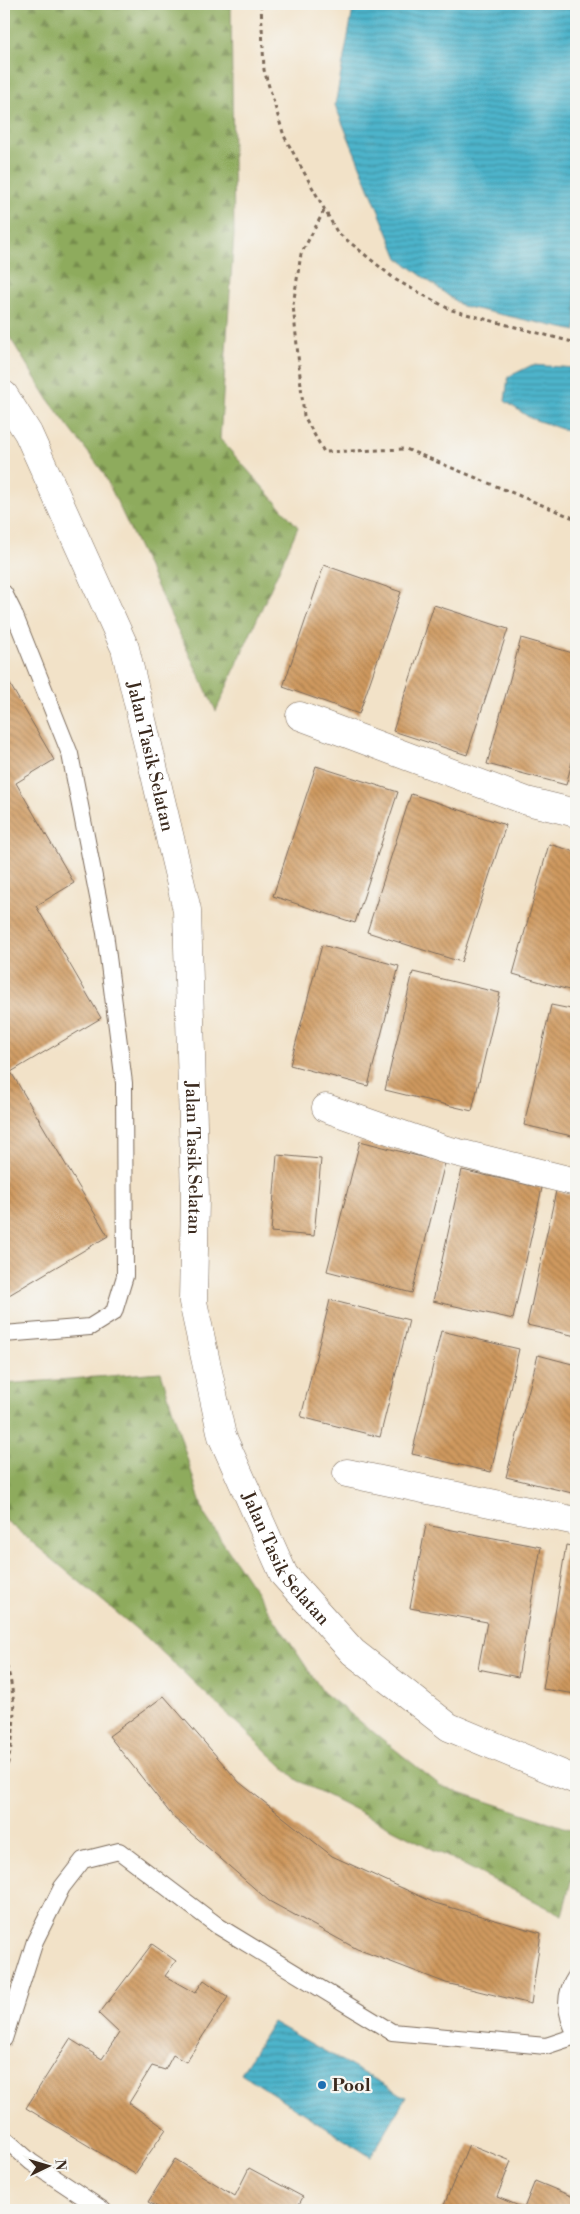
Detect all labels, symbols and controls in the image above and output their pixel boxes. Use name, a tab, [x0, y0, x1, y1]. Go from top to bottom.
street label: Jalan Tasik Selatan	[121, 678, 179, 834]
street label: Jalan Tasik Selatan	[180, 1080, 206, 1235]
street label: Jalan Tasik Selatan	[236, 1487, 335, 1630]
place label: Pool	[332, 2074, 371, 2097]
marker: Pool	[316, 2079, 328, 2091]
north arrow	[22, 2142, 72, 2192]
text: N	[51, 2159, 69, 2171]

